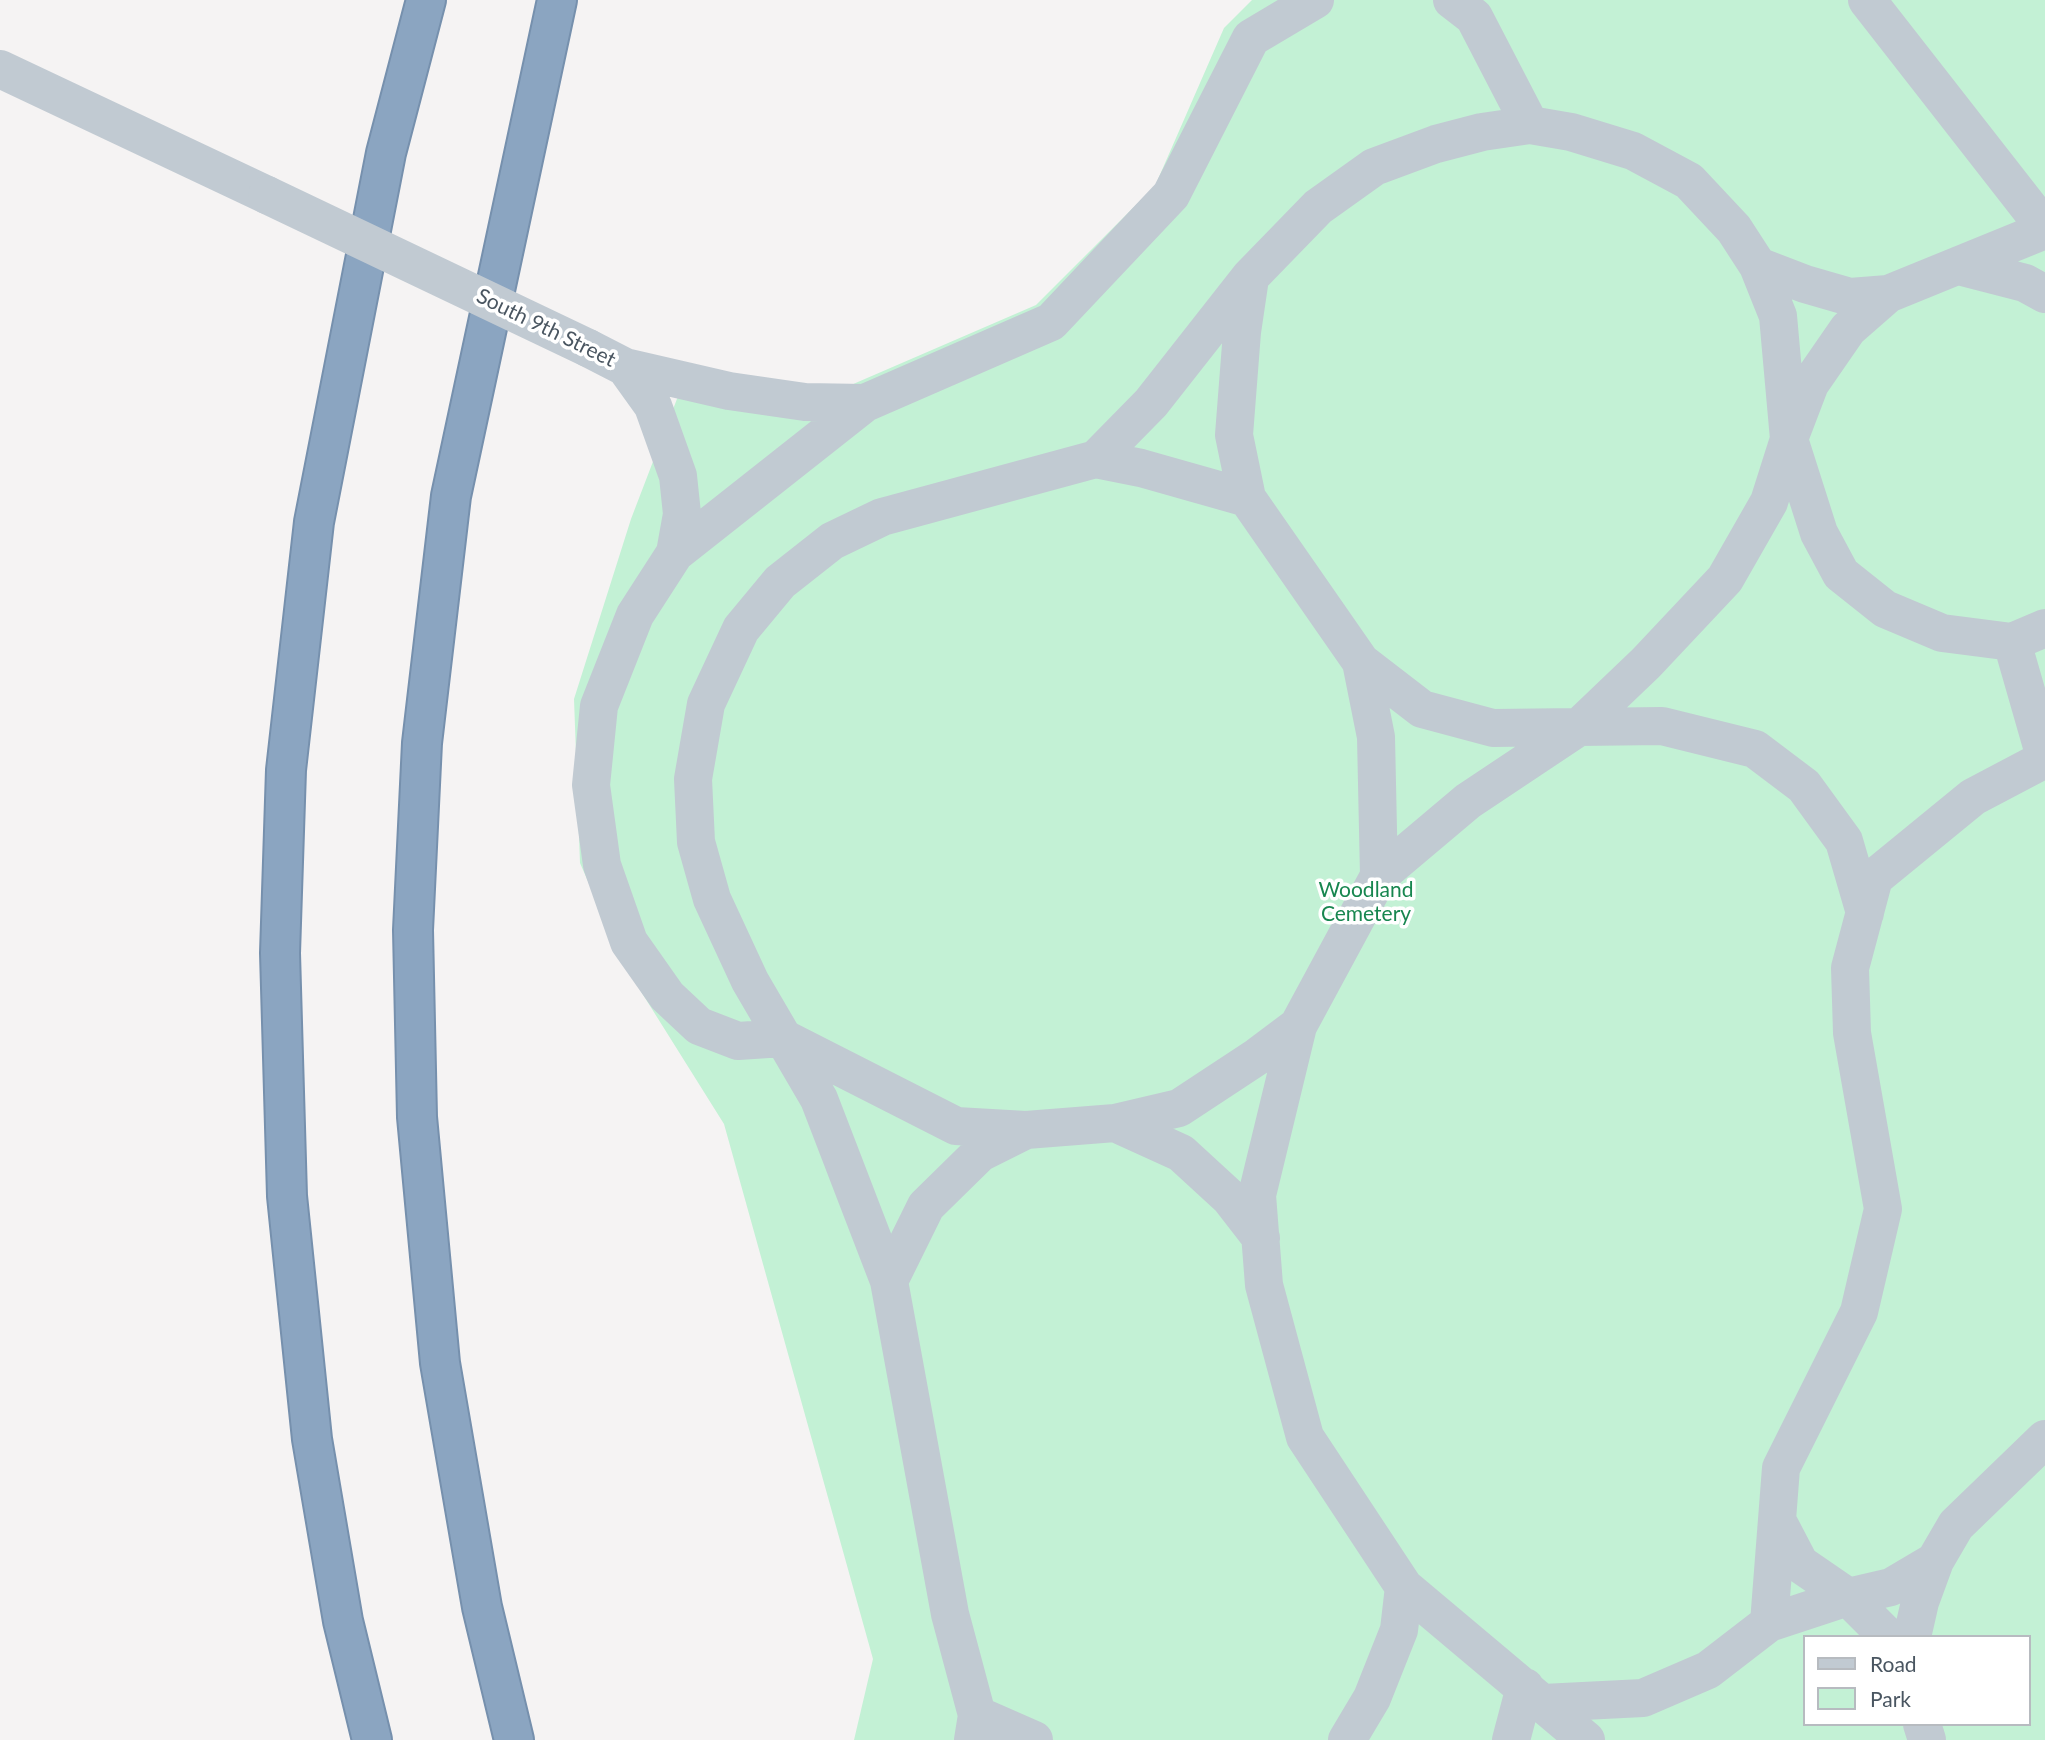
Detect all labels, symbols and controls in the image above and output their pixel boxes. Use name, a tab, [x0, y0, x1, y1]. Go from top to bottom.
street label: South 9th Street	[472, 283, 620, 373]
park label: Woodland Cemetery	[1318, 877, 1414, 927]
legend	[1804, 1635, 2031, 1726]
text: Road	[1870, 1651, 1917, 1676]
text: Park	[1870, 1686, 1911, 1711]

